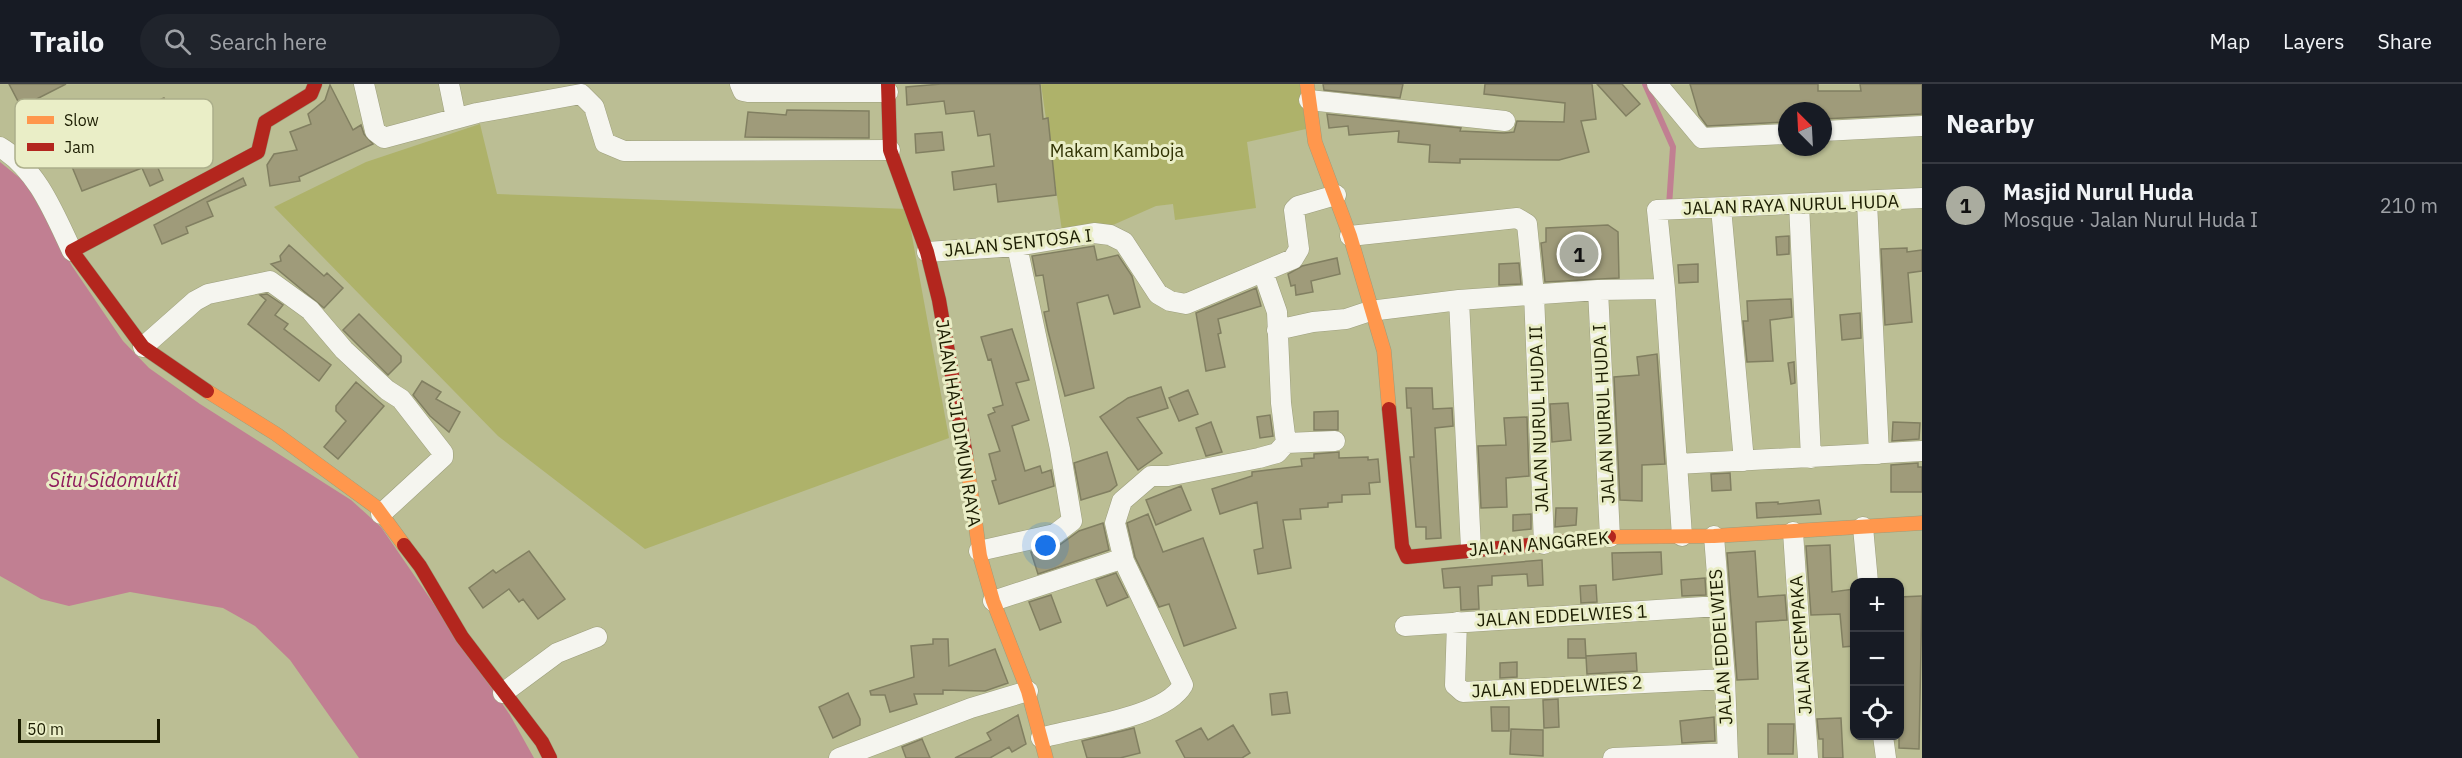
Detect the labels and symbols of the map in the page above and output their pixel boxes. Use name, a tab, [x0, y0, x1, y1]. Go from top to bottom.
legend	[15, 99, 213, 168]
north arrow	[1778, 102, 1832, 156]
text: Slow	[64, 110, 99, 130]
text: Jam	[64, 137, 95, 157]
park label: Makam Kamboja	[1050, 139, 1185, 162]
street label: JALAN RAYA NURUL HUDA	[1683, 189, 1900, 220]
street label: JALAN SENTOSA I	[943, 223, 1093, 262]
pin: 1	[1560, 232, 1598, 276]
street label: JALAN HAJI DIMUN RAYA	[931, 318, 986, 529]
street label: JALAN NURUL HUDA I	[1587, 324, 1620, 504]
street label: JALAN NURUL HUDA II	[1524, 325, 1553, 513]
water label: Situ Sidomukti	[49, 466, 178, 493]
street label: JALAN ANGGREK	[1468, 526, 1611, 561]
your location	[1031, 531, 1060, 560]
street label: JALAN EDDELWIES	[1704, 568, 1737, 726]
street label: JALAN CEMPAKA	[1784, 574, 1817, 715]
street label: JALAN EDDELWIES 1	[1476, 600, 1648, 631]
street label: JALAN EDDELWIES 2	[1471, 671, 1643, 702]
scale bar	[18, 716, 160, 744]

